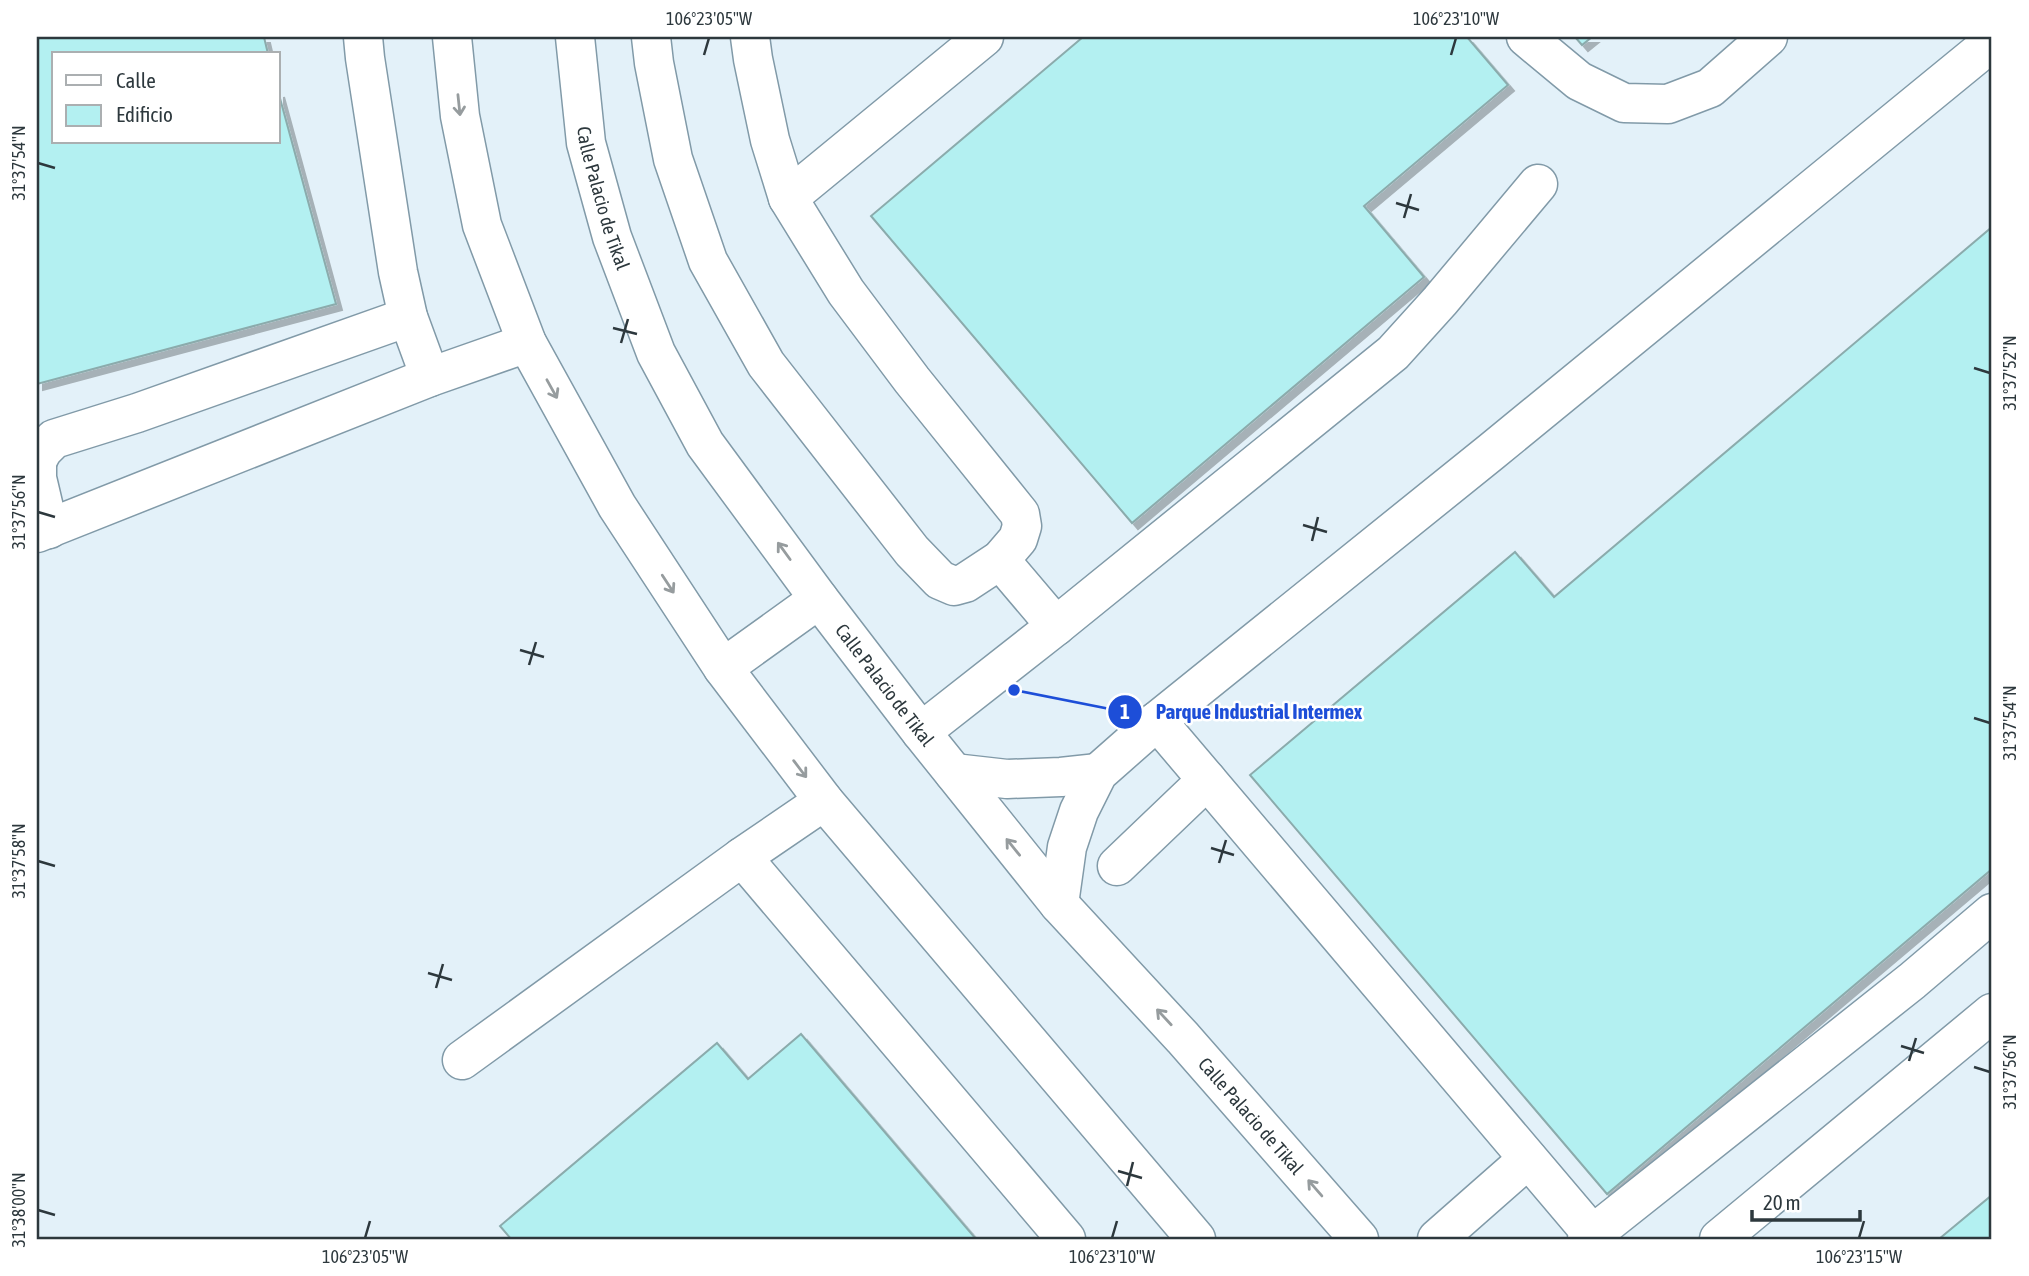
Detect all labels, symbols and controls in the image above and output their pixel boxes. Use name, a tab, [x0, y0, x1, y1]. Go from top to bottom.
text: 106°23'05"W	[666, 8, 752, 29]
text: 106°23'10"W	[1413, 8, 1499, 29]
legend	[52, 52, 280, 144]
text: Calle	[116, 68, 156, 92]
one-way arrow	[453, 93, 466, 115]
text: Edificio	[116, 102, 173, 126]
text: 31°37'54"N	[8, 125, 29, 201]
street label: Calle Palacio de Tikal	[573, 125, 634, 273]
text: 31°37'52"N	[1999, 335, 2020, 411]
one-way arrow	[545, 378, 559, 398]
text: 31°37'56"N	[8, 474, 29, 550]
one-way arrow	[776, 542, 791, 561]
one-way arrow	[661, 574, 675, 594]
street label: Calle Palacio de Tikal	[831, 619, 939, 750]
text: 31°37'54"N	[1999, 685, 2020, 761]
callout: Parque Industrial Intermex	[1107, 691, 1377, 733]
text: 1	[1120, 699, 1130, 723]
text: Parque Industrial Intermex	[1156, 699, 1363, 723]
one-way arrow	[792, 760, 807, 778]
text: 31°37'58"N	[8, 823, 29, 899]
one-way arrow	[1006, 838, 1021, 856]
one-way arrow	[1156, 1008, 1172, 1026]
text: 31°37'56"N	[1999, 1034, 2020, 1110]
street label: Calle Palacio de Tikal	[1194, 1053, 1308, 1179]
text: 31°38'00"N	[8, 1172, 29, 1248]
scale bar	[1752, 1178, 1861, 1222]
one-way arrow	[1306, 1180, 1323, 1197]
text: 20 m	[1763, 1190, 1801, 1214]
text: 106°23'05"W	[322, 1246, 408, 1267]
text: 106°23'10"W	[1069, 1246, 1155, 1267]
text: 106°23'15"W	[1816, 1246, 1902, 1267]

